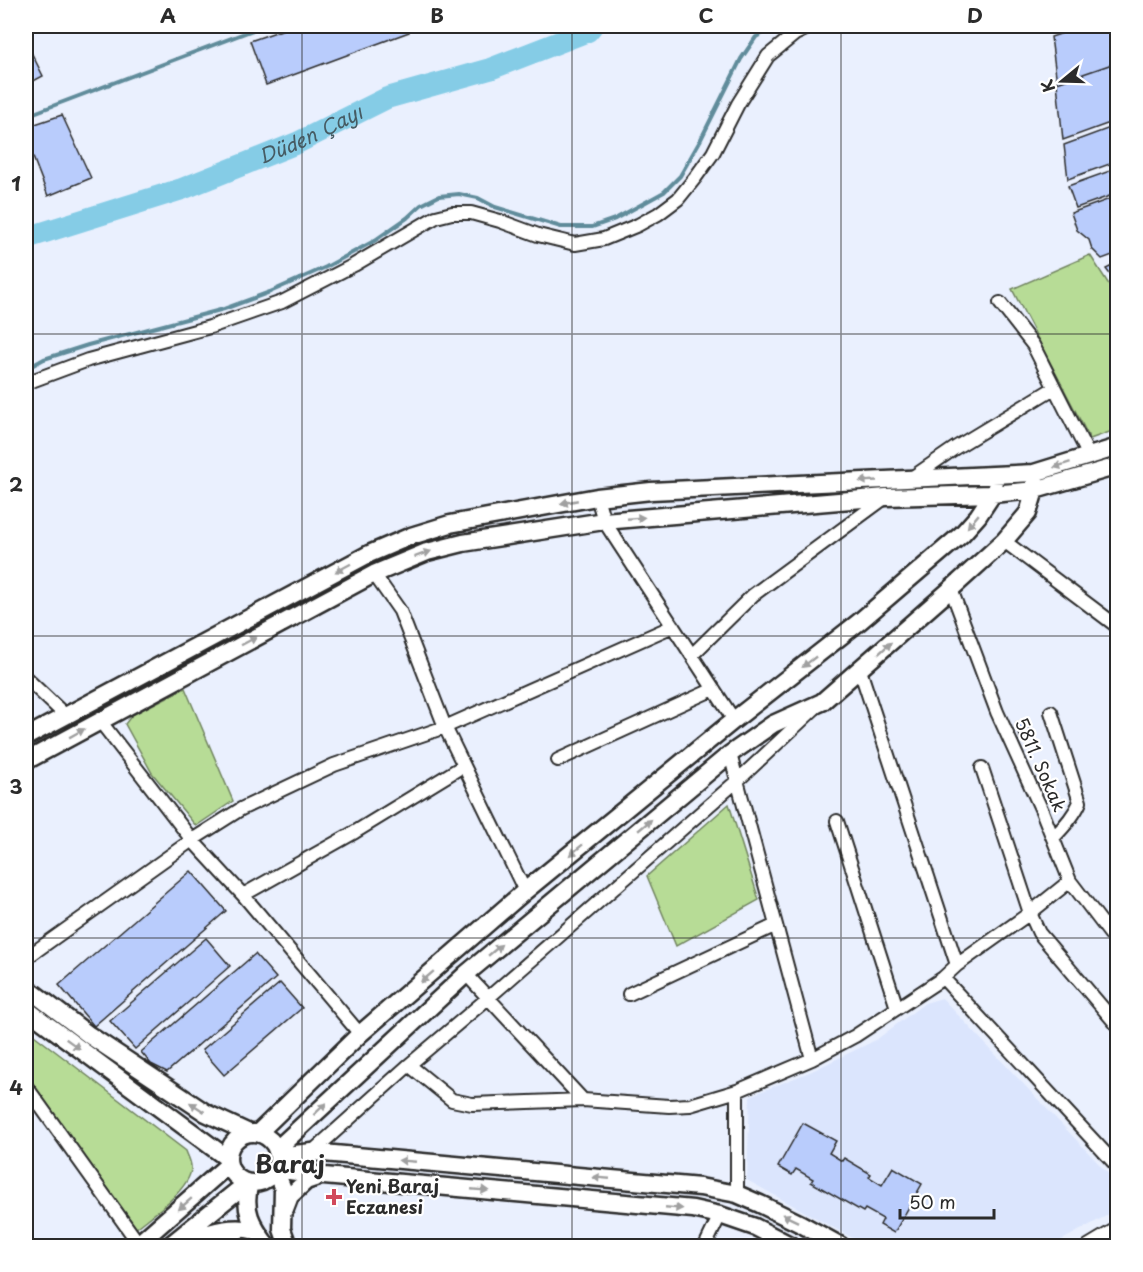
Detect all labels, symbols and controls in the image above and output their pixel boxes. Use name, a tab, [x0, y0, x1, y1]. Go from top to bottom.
text: A	[160, 0, 176, 30]
text: B	[430, 0, 444, 30]
text: C	[698, 0, 714, 30]
text: D	[967, 0, 983, 30]
north arrow	[1032, 51, 1092, 111]
text: K	[1034, 76, 1060, 96]
water label: Düden Çayı	[253, 96, 369, 171]
text: 1	[11, 168, 21, 198]
one-way arrow	[1053, 461, 1071, 470]
text: 2	[9, 469, 23, 499]
one-way arrow	[859, 477, 878, 486]
one-way arrow	[560, 498, 579, 507]
one-way arrow	[626, 513, 645, 523]
one-way arrow	[966, 513, 979, 529]
one-way arrow	[414, 549, 432, 559]
one-way arrow	[335, 563, 352, 573]
one-way arrow	[240, 636, 257, 646]
one-way arrow	[877, 642, 892, 655]
one-way arrow	[801, 655, 817, 668]
street label: 5811. Sokak	[1009, 713, 1074, 816]
one-way arrow	[69, 728, 86, 738]
text: 3	[9, 771, 23, 801]
one-way arrow	[637, 819, 652, 832]
one-way arrow	[568, 843, 583, 856]
one-way arrow	[487, 943, 503, 956]
one-way arrow	[419, 970, 435, 983]
one-way arrow	[64, 1038, 80, 1050]
text: 4	[9, 1072, 23, 1102]
one-way arrow	[189, 1101, 205, 1113]
one-way arrow	[312, 1102, 327, 1116]
district label: Baraj	[255, 1145, 325, 1181]
one-way arrow	[397, 1156, 416, 1166]
place label: Yeni Baraj Eczanesi	[346, 1172, 439, 1220]
one-way arrow	[591, 1173, 610, 1183]
scale bar	[900, 1182, 994, 1220]
one-way arrow	[471, 1185, 490, 1195]
text: 50 m	[909, 1188, 956, 1215]
marker: Yeni Baraj Eczanesi	[327, 1190, 341, 1204]
one-way arrow	[177, 1197, 192, 1211]
one-way arrow	[665, 1203, 684, 1213]
one-way arrow	[781, 1214, 798, 1223]

